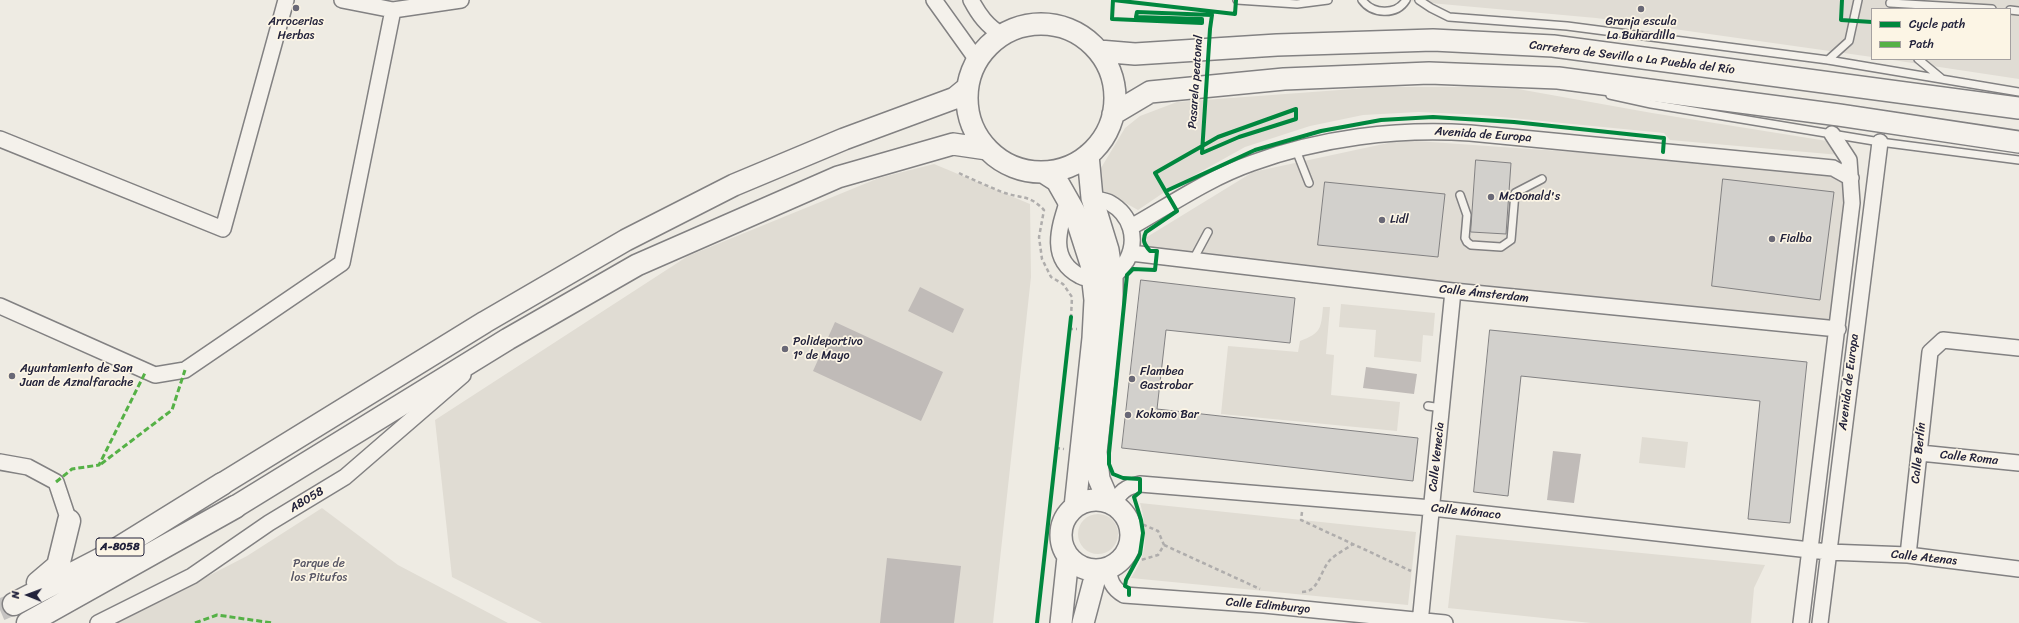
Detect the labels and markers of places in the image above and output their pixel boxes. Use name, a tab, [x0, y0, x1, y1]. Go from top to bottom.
marker: Arrocerias Herbas	[291, 3, 301, 13]
marker: Granja escula La Buhardilla	[1636, 4, 1646, 14]
place label: Arrocerias Herbas	[268, 15, 324, 43]
place label: Granja escula La Buhardilla	[1605, 15, 1677, 43]
place label: McDonald's	[1499, 190, 1560, 204]
marker: McDonald's	[1486, 192, 1496, 202]
place label: Lidl	[1390, 213, 1409, 227]
marker: Lidl	[1377, 215, 1387, 225]
place label: Fialba	[1780, 232, 1812, 246]
marker: Fialba	[1767, 234, 1777, 244]
place label: Polideportivo 1º de Mayo	[793, 335, 863, 363]
marker: Polideportivo 1º de Mayo	[780, 344, 790, 354]
place label: Ayuntamiento de San Juan de Aznalfarache	[20, 362, 133, 390]
place label: Flambea Gastrobar	[1140, 365, 1193, 393]
marker: Ayuntamiento de San Juan de Aznalfarache	[7, 371, 17, 381]
marker: Flambea Gastrobar	[1127, 374, 1137, 384]
place label: Kokomo Bar	[1136, 408, 1199, 422]
marker: Kokomo Bar	[1123, 410, 1133, 420]

